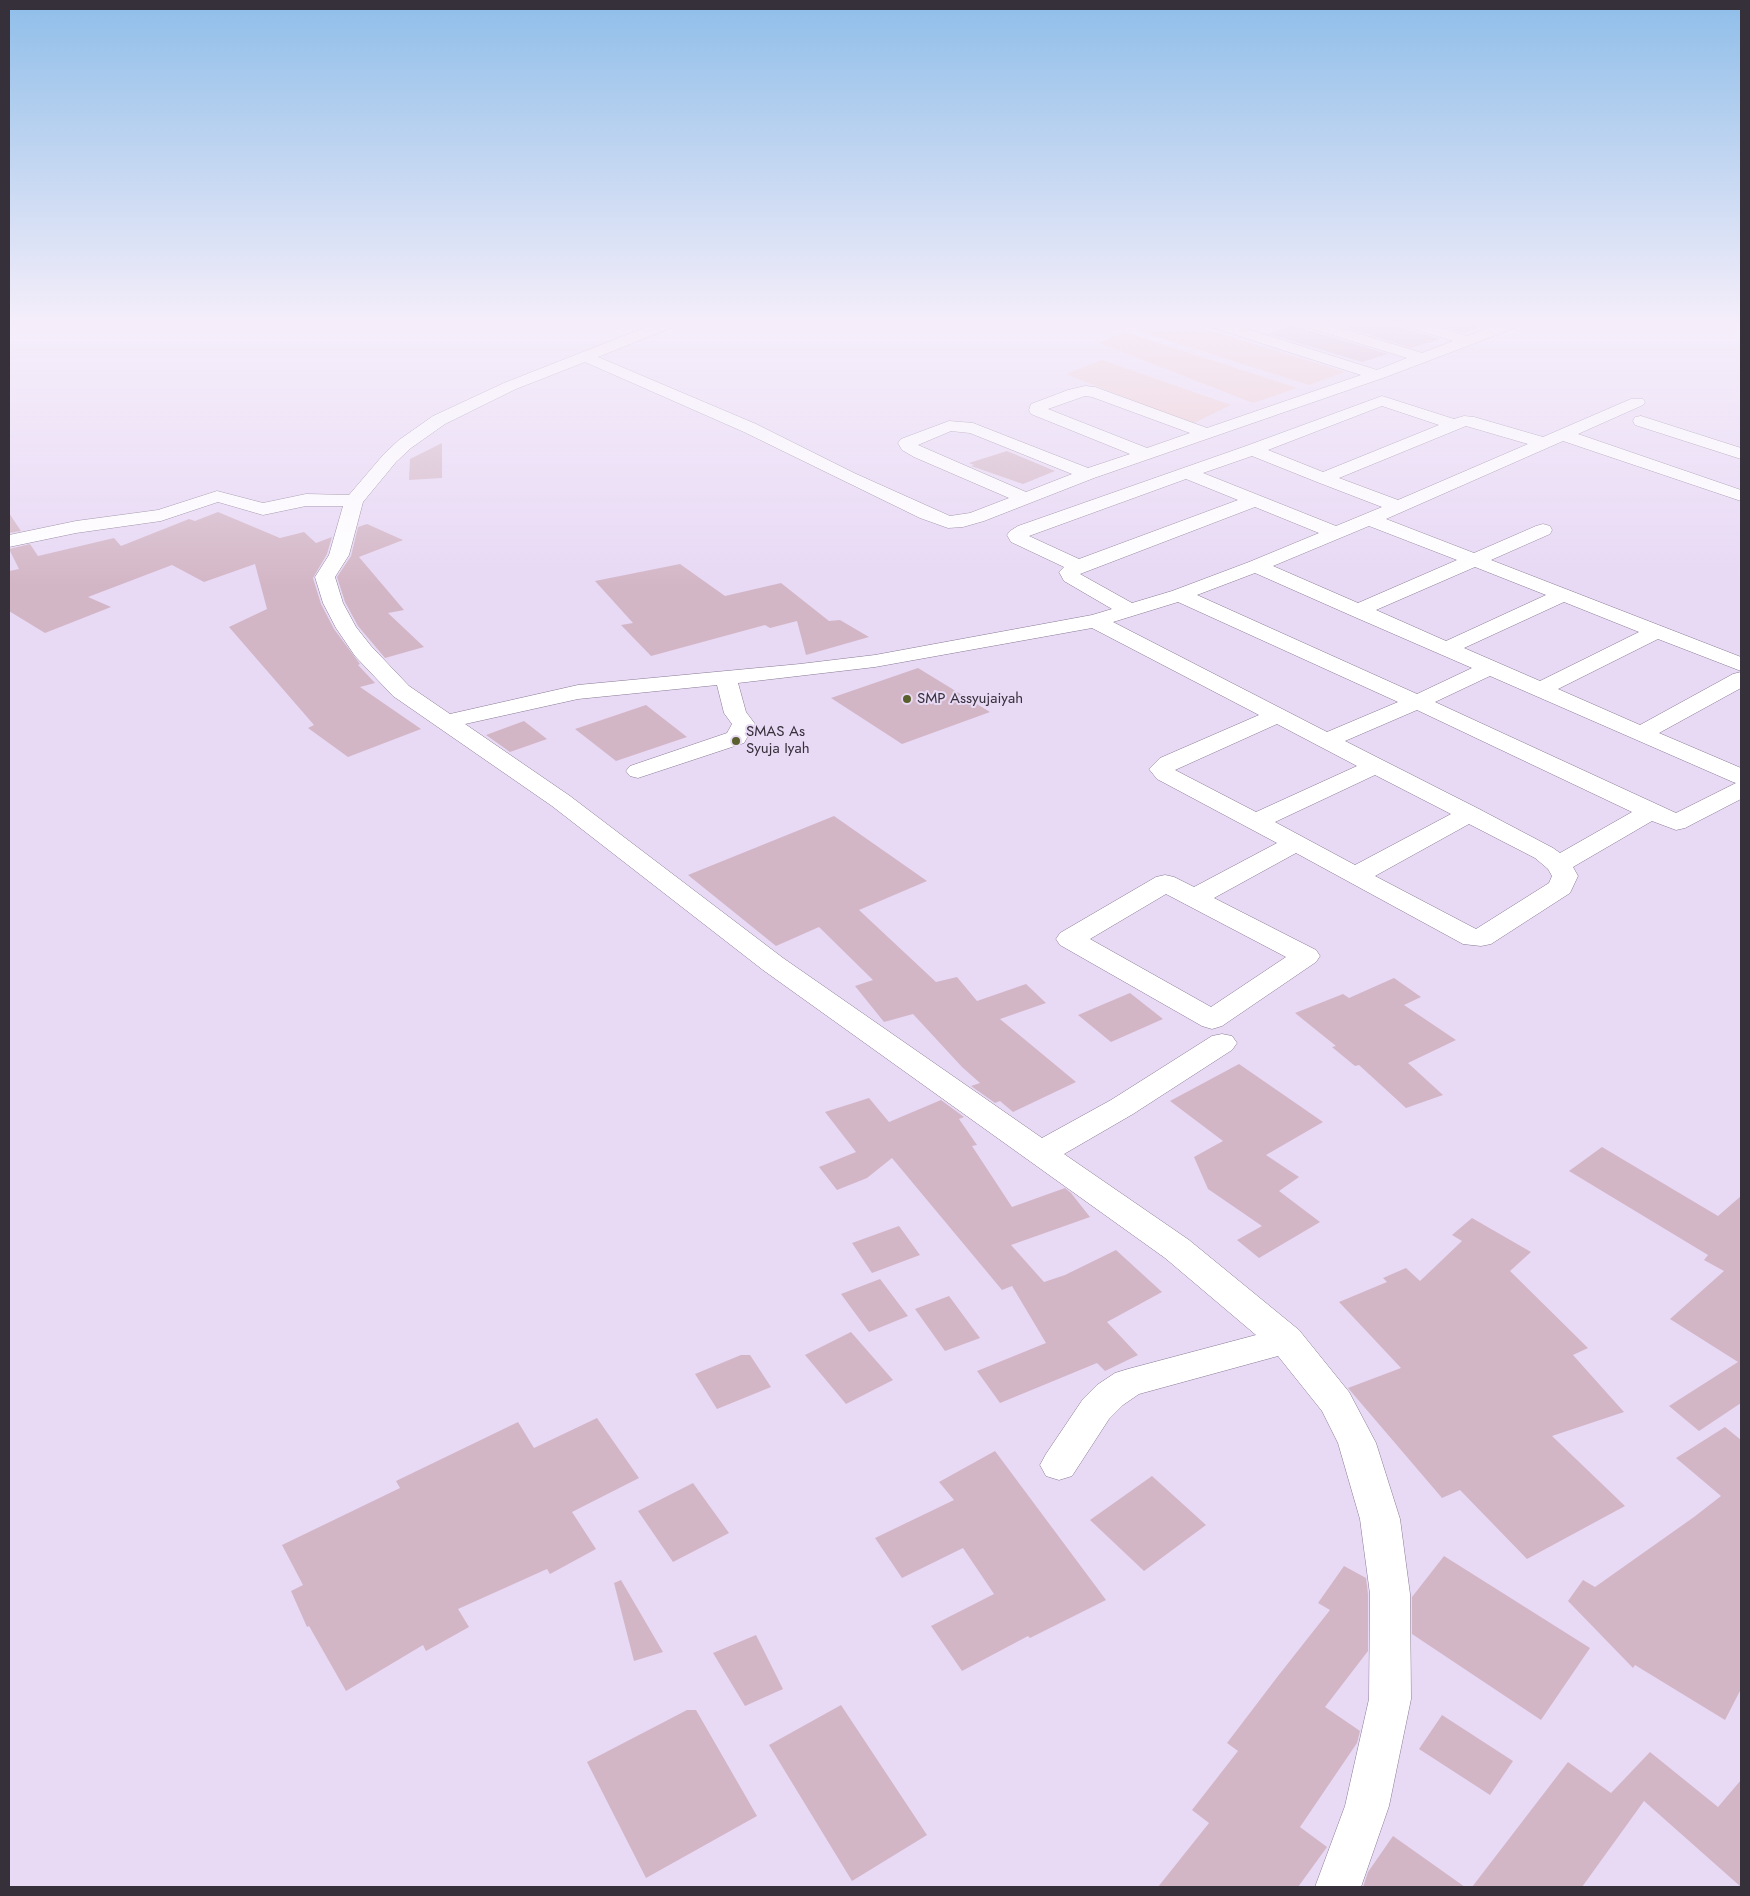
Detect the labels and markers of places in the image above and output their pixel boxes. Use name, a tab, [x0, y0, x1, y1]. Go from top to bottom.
place label: SMP Assyujaiyah	[917, 690, 1023, 708]
marker: SMP Assyujaiyah	[901, 693, 913, 705]
place label: SMAS As Syuja Iyah	[746, 723, 810, 758]
marker: SMAS As Syuja Iyah	[730, 735, 742, 747]

